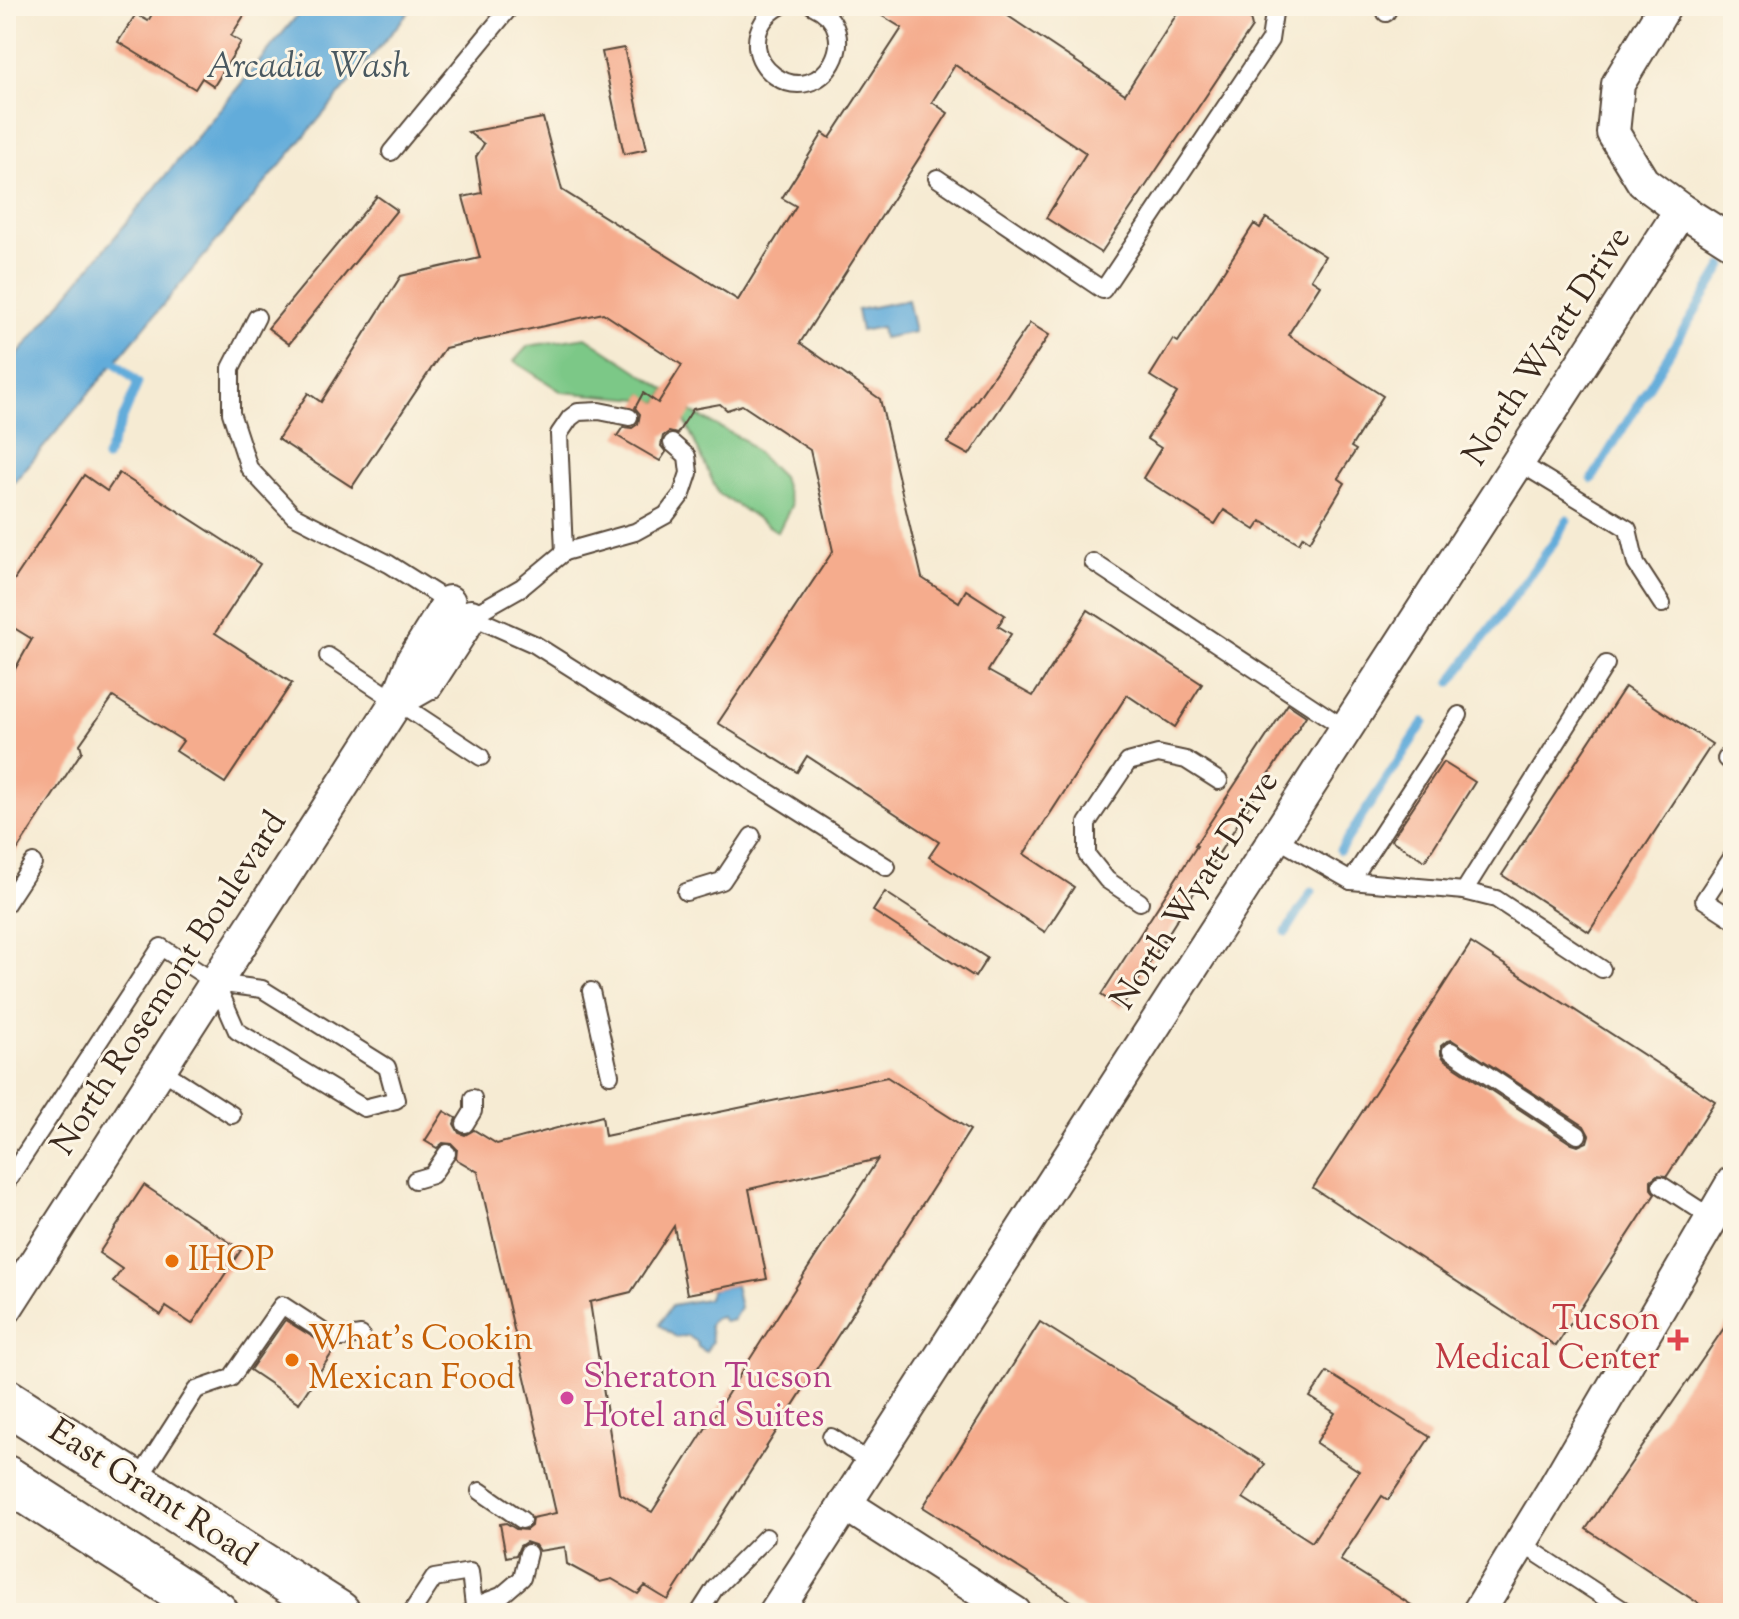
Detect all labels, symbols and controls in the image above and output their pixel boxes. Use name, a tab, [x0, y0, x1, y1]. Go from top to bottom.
water label: Arcadia Wash	[206, 42, 410, 94]
street label: North Wyatt Drive	[1452, 217, 1644, 477]
street label: North Wyatt Drive	[1100, 761, 1292, 1021]
street label: North Rosemont Boulevard	[40, 802, 300, 1166]
place label: IHOP	[188, 1237, 274, 1286]
marker: IHOP	[163, 1252, 181, 1270]
place label: Tucson Medical Center	[1435, 1296, 1660, 1384]
place label: What’s Cookin Mexican Food	[308, 1316, 533, 1404]
marker: Tucson Medical Center	[1667, 1329, 1689, 1351]
marker: What’s Cookin Mexican Food	[283, 1351, 301, 1369]
place label: Sheraton Tucson Hotel and Suites	[583, 1354, 832, 1442]
marker: Sheraton Tucson Hotel and Suites	[558, 1389, 576, 1407]
street label: East Grant Road	[38, 1408, 266, 1580]

